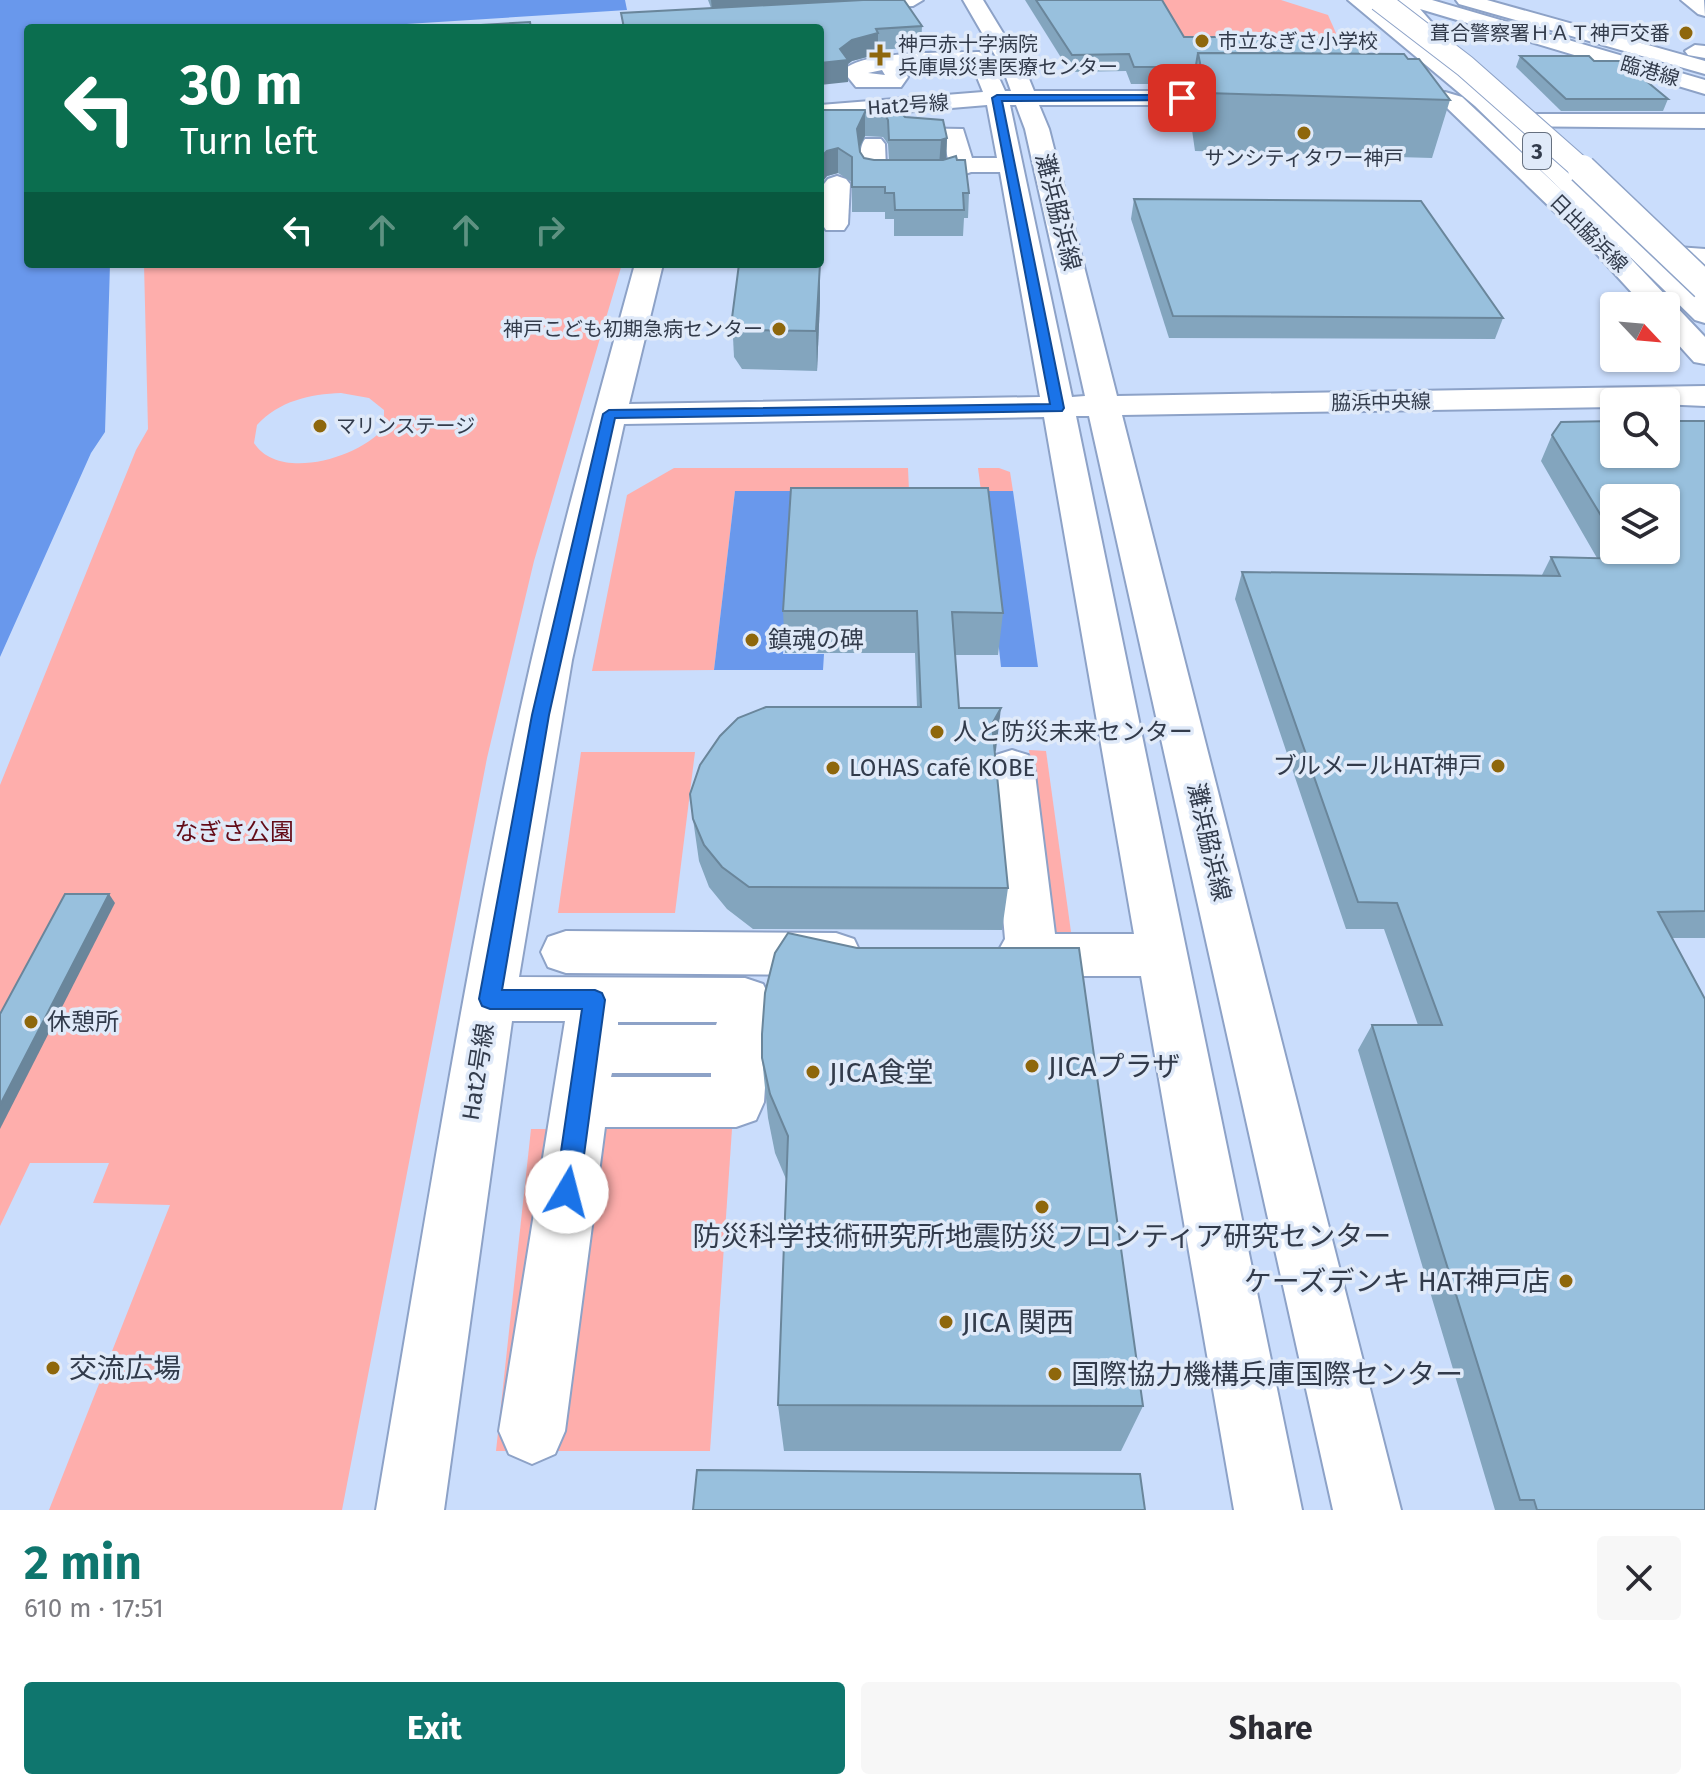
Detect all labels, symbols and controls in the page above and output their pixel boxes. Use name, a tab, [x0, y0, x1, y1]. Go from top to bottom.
place label: 葺合警察署ＨＡＴ神戸交番	[1430, 21, 1670, 45]
marker: 葺合警察署ＨＡＴ神戸交番	[1677, 24, 1695, 42]
place label: 市立なぎさ小学校	[1218, 29, 1378, 53]
place label: 神戸赤十字病院 兵庫県災害医療センター	[898, 32, 1118, 79]
marker: 市立なぎさ小学校	[1193, 32, 1211, 50]
marker: 神戸赤十字病院 兵庫県災害医療センター	[869, 44, 891, 66]
street label: 臨港線	[1618, 51, 1682, 91]
text: 30 m	[180, 52, 302, 119]
icon: left	[48, 56, 152, 160]
pin	[1148, 64, 1216, 132]
icon: arrive	[1160, 76, 1204, 120]
street label: Hat2号線	[866, 90, 950, 120]
text: Turn left	[180, 120, 318, 164]
marker: サンシティタワー神戸	[1295, 124, 1313, 142]
road number: 3	[1523, 133, 1551, 169]
place label: サンシティタワー神戸	[1205, 146, 1403, 170]
street label: 灘浜脇浜線	[1030, 150, 1086, 274]
street label: 日出脇浜線	[1545, 189, 1633, 277]
icon: left	[276, 208, 320, 252]
icon: ahead	[360, 208, 404, 252]
icon: ahead	[444, 208, 488, 252]
icon: right	[528, 208, 572, 252]
north arrow	[1600, 292, 1680, 372]
map controls	[1600, 292, 1680, 564]
place label: 神戸こども初期急病センター	[503, 317, 763, 341]
marker: 神戸こども初期急病センター	[770, 320, 788, 338]
button: search	[1600, 388, 1680, 468]
street label: 脇浜中央線	[1331, 389, 1431, 415]
place label: マリンステージ	[336, 414, 475, 438]
marker: マリンステージ	[311, 417, 329, 435]
button: layers	[1600, 484, 1680, 564]
place label: 鎮魂の碑	[768, 626, 864, 654]
marker: 鎮魂の碑	[743, 631, 761, 649]
place label: 人と防災未来センター	[953, 718, 1193, 746]
marker: 人と防災未来センター	[928, 723, 946, 741]
place label: ブルメールHAT神戸	[1273, 752, 1482, 780]
place label: LOHAS café KOBE	[849, 754, 1035, 782]
marker: ブルメールHAT神戸	[1489, 757, 1507, 775]
marker: LOHAS café KOBE	[824, 759, 842, 777]
street label: 灘浜脇浜線	[1182, 780, 1236, 904]
park label: なぎさ公園	[174, 818, 294, 846]
place label: 休憩所	[47, 1008, 119, 1036]
marker: 休憩所	[22, 1013, 40, 1031]
street label: Hat2号線	[457, 1021, 499, 1123]
place label: JICAプラザ	[1048, 1050, 1181, 1083]
place label: JICA食堂	[829, 1056, 934, 1089]
marker: JICAプラザ	[1023, 1057, 1041, 1075]
marker: JICA食堂	[804, 1063, 822, 1081]
position arrow	[525, 1150, 609, 1234]
marker: 防災科学技術研究所地震防災フロンティア研究センター	[1033, 1198, 1051, 1216]
place label: 防災科学技術研究所地震防災フロンティア研究センター	[693, 1220, 1391, 1253]
place label: ケーズデンキ HAT神戸店	[1244, 1265, 1550, 1298]
marker: ケーズデンキ HAT神戸店	[1557, 1272, 1575, 1290]
place label: JICA 関西	[962, 1306, 1074, 1339]
marker: JICA 関西	[937, 1313, 955, 1331]
place label: 交流広場	[69, 1352, 181, 1385]
place label: 国際協力機構兵庫国際センター	[1071, 1358, 1463, 1391]
marker: 交流広場	[44, 1359, 62, 1377]
marker: 国際協力機構兵庫国際センター	[1046, 1365, 1064, 1383]
text: 2 min	[24, 1534, 142, 1592]
button: close	[1597, 1536, 1681, 1620]
text: 610 m · 17:51	[24, 1593, 164, 1624]
button: Exit	[24, 1682, 845, 1774]
button: Share	[861, 1682, 1681, 1774]

